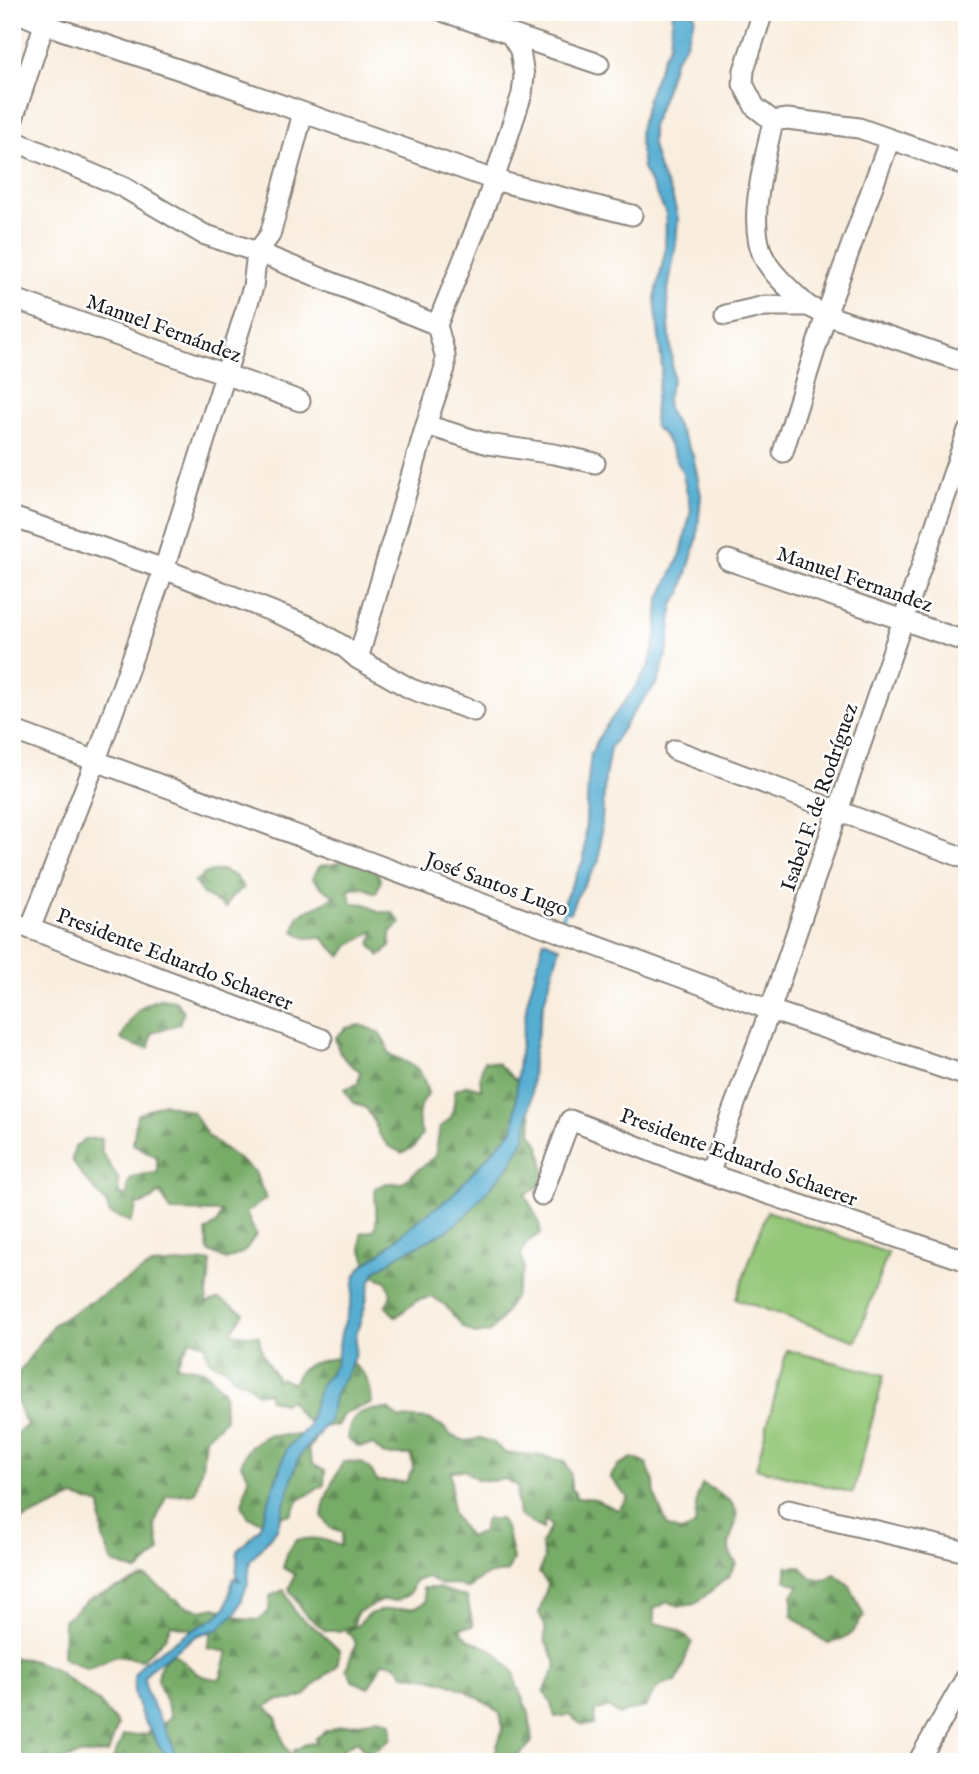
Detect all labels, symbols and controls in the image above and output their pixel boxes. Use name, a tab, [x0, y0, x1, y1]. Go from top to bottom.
street label: Manuel Fernández	[82, 289, 245, 370]
street label: Manuel Fernandez	[773, 541, 936, 620]
street label: Isabel F. de Rodríguez	[776, 700, 865, 895]
street label: José Santos Lugo	[419, 846, 572, 924]
street label: Presidente Eduardo Schaerer	[52, 903, 297, 1018]
street label: Presidente Eduardo Schaerer	[616, 1103, 861, 1214]

